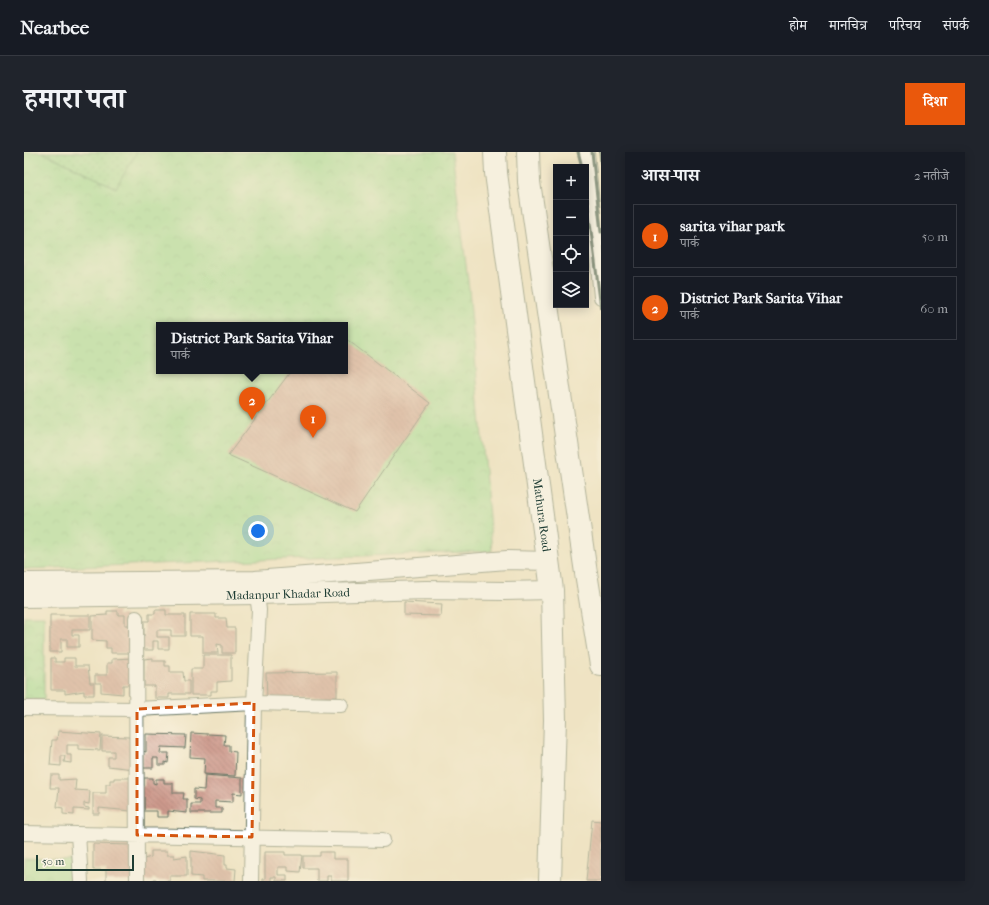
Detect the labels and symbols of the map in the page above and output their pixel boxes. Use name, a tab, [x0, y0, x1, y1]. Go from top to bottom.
pin: 2	[239, 387, 265, 420]
pin: 1	[300, 405, 326, 438]
street label: Mathura Road	[530, 477, 554, 553]
your location	[248, 521, 268, 541]
street label: Madanpur Khadar Road	[226, 585, 351, 602]
scale bar	[36, 853, 134, 872]

